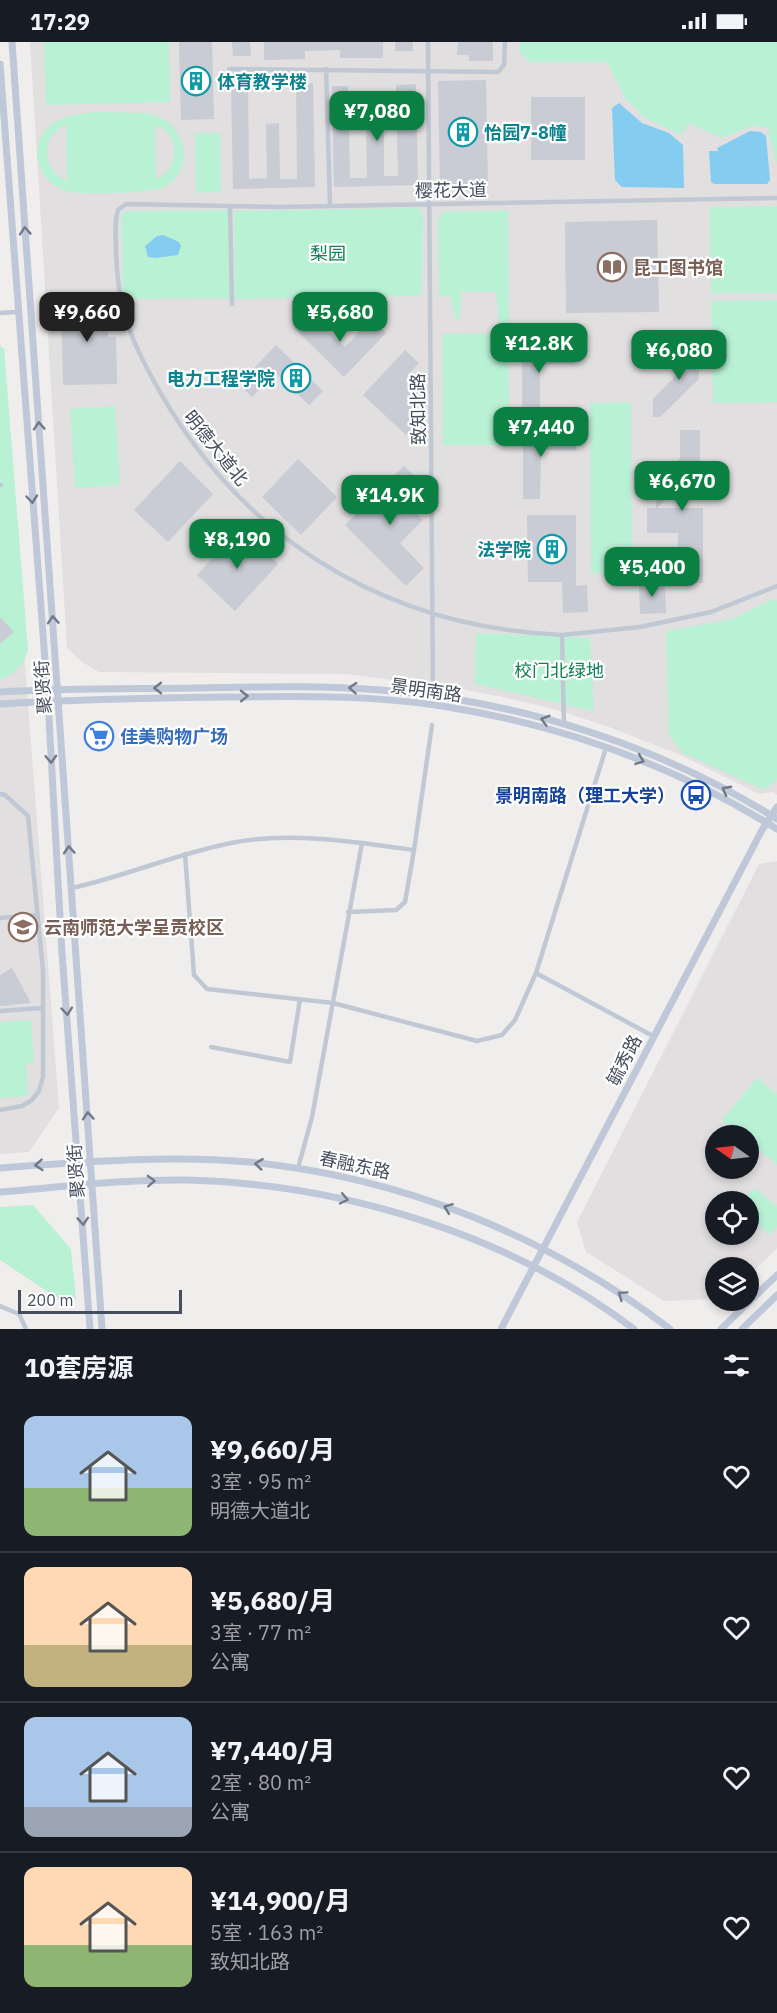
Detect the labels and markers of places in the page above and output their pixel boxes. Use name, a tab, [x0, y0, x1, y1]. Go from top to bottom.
building icon: 体育教学楼	[180, 65, 212, 97]
place label: 体育教学楼	[217, 70, 307, 93]
pin: ¥7,080	[328, 91, 426, 142]
building icon: 怡园7-8幢	[447, 116, 479, 148]
place label: 怡园7-8幢	[484, 121, 567, 144]
library icon: 昆工图书馆	[596, 251, 628, 283]
place label: 昆工图书馆	[633, 256, 723, 279]
pin: ¥9,660	[38, 292, 136, 343]
pin: ¥5,680	[291, 292, 389, 343]
pin: ¥12.8K	[490, 323, 588, 374]
pin: ¥6,080	[630, 330, 728, 381]
building icon: 电力工程学院	[280, 362, 312, 394]
place label: 电力工程学院	[167, 367, 275, 390]
pin: ¥7,440	[492, 407, 590, 458]
pin: ¥6,670	[633, 461, 731, 512]
pin: ¥14.9K	[341, 475, 439, 526]
pin: ¥8,190	[188, 519, 286, 570]
building icon: 法学院	[536, 533, 568, 565]
place label: 法学院	[477, 538, 531, 561]
pin: ¥5,400	[603, 547, 701, 598]
supermarket icon: 佳美购物广场	[83, 720, 115, 752]
place label: 佳美购物广场	[120, 725, 228, 748]
bus stop icon: 景明南路（理工大学）	[680, 779, 712, 811]
place label: 景明南路（理工大学）	[495, 784, 675, 807]
school or university icon: 云南师范大学呈贡校区	[7, 911, 39, 943]
place label: 云南师范大学呈贡校区	[44, 916, 224, 939]

